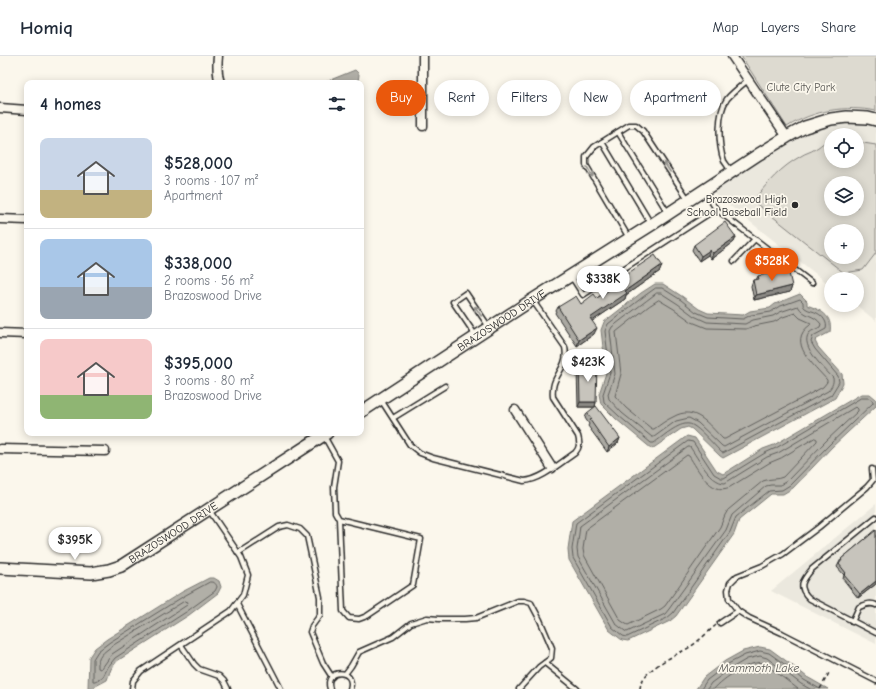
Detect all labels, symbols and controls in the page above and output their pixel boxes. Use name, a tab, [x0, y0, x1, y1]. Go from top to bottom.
text: Homiq	[20, 17, 73, 39]
text: Map	[712, 19, 739, 36]
text: Layers	[761, 19, 799, 36]
text: Share	[821, 19, 856, 36]
chip: Buy	[376, 80, 426, 116]
chip: Rent	[434, 80, 489, 116]
chip: Filters	[497, 80, 561, 116]
chip: New	[569, 80, 622, 116]
chip: Apartment	[630, 80, 721, 116]
park label: Clute City Park	[767, 81, 836, 94]
icon: filters	[326, 93, 348, 115]
text: 4 homes	[40, 95, 101, 114]
map controls	[824, 128, 864, 312]
button: locate	[824, 128, 864, 168]
icon: home	[72, 154, 120, 202]
text: $528,000	[164, 154, 233, 173]
one-way arrow	[662, 161, 670, 173]
one-way arrow	[587, 166, 595, 178]
text: 3 rooms · 107 m²	[164, 173, 258, 188]
button: layers	[824, 176, 864, 216]
text: Apartment	[164, 188, 222, 203]
place label: Brazoswood High School Baseball Field	[687, 193, 787, 219]
marker: Brazoswood High School Baseball Field	[790, 200, 800, 210]
button: +	[824, 224, 864, 264]
pin: $528K	[744, 248, 800, 282]
text: $528K	[754, 253, 790, 268]
text: $338,000	[164, 254, 232, 273]
icon: home	[72, 255, 120, 303]
pin: $338K	[575, 266, 631, 300]
text: $338K	[586, 271, 620, 286]
button: −	[824, 272, 864, 312]
text: 2 rooms · 56 m²	[164, 273, 253, 288]
street label: BRAZOSWOOD DRIVE	[455, 287, 549, 354]
text: Brazoswood Drive	[164, 288, 262, 303]
one-way arrow	[474, 305, 482, 316]
pin: $423K	[560, 349, 616, 383]
text: $395,000	[164, 354, 233, 373]
text: $423K	[571, 354, 605, 369]
icon: home	[72, 355, 120, 403]
text: 3 rooms · 80 m²	[164, 373, 254, 388]
text: Brazoswood Drive	[164, 388, 262, 403]
street label: BRAZOSWOOD DRIVE	[126, 499, 221, 566]
pin: $395K	[47, 527, 103, 561]
text: $395K	[57, 532, 93, 547]
water label: Mammoth Lake	[718, 661, 799, 675]

